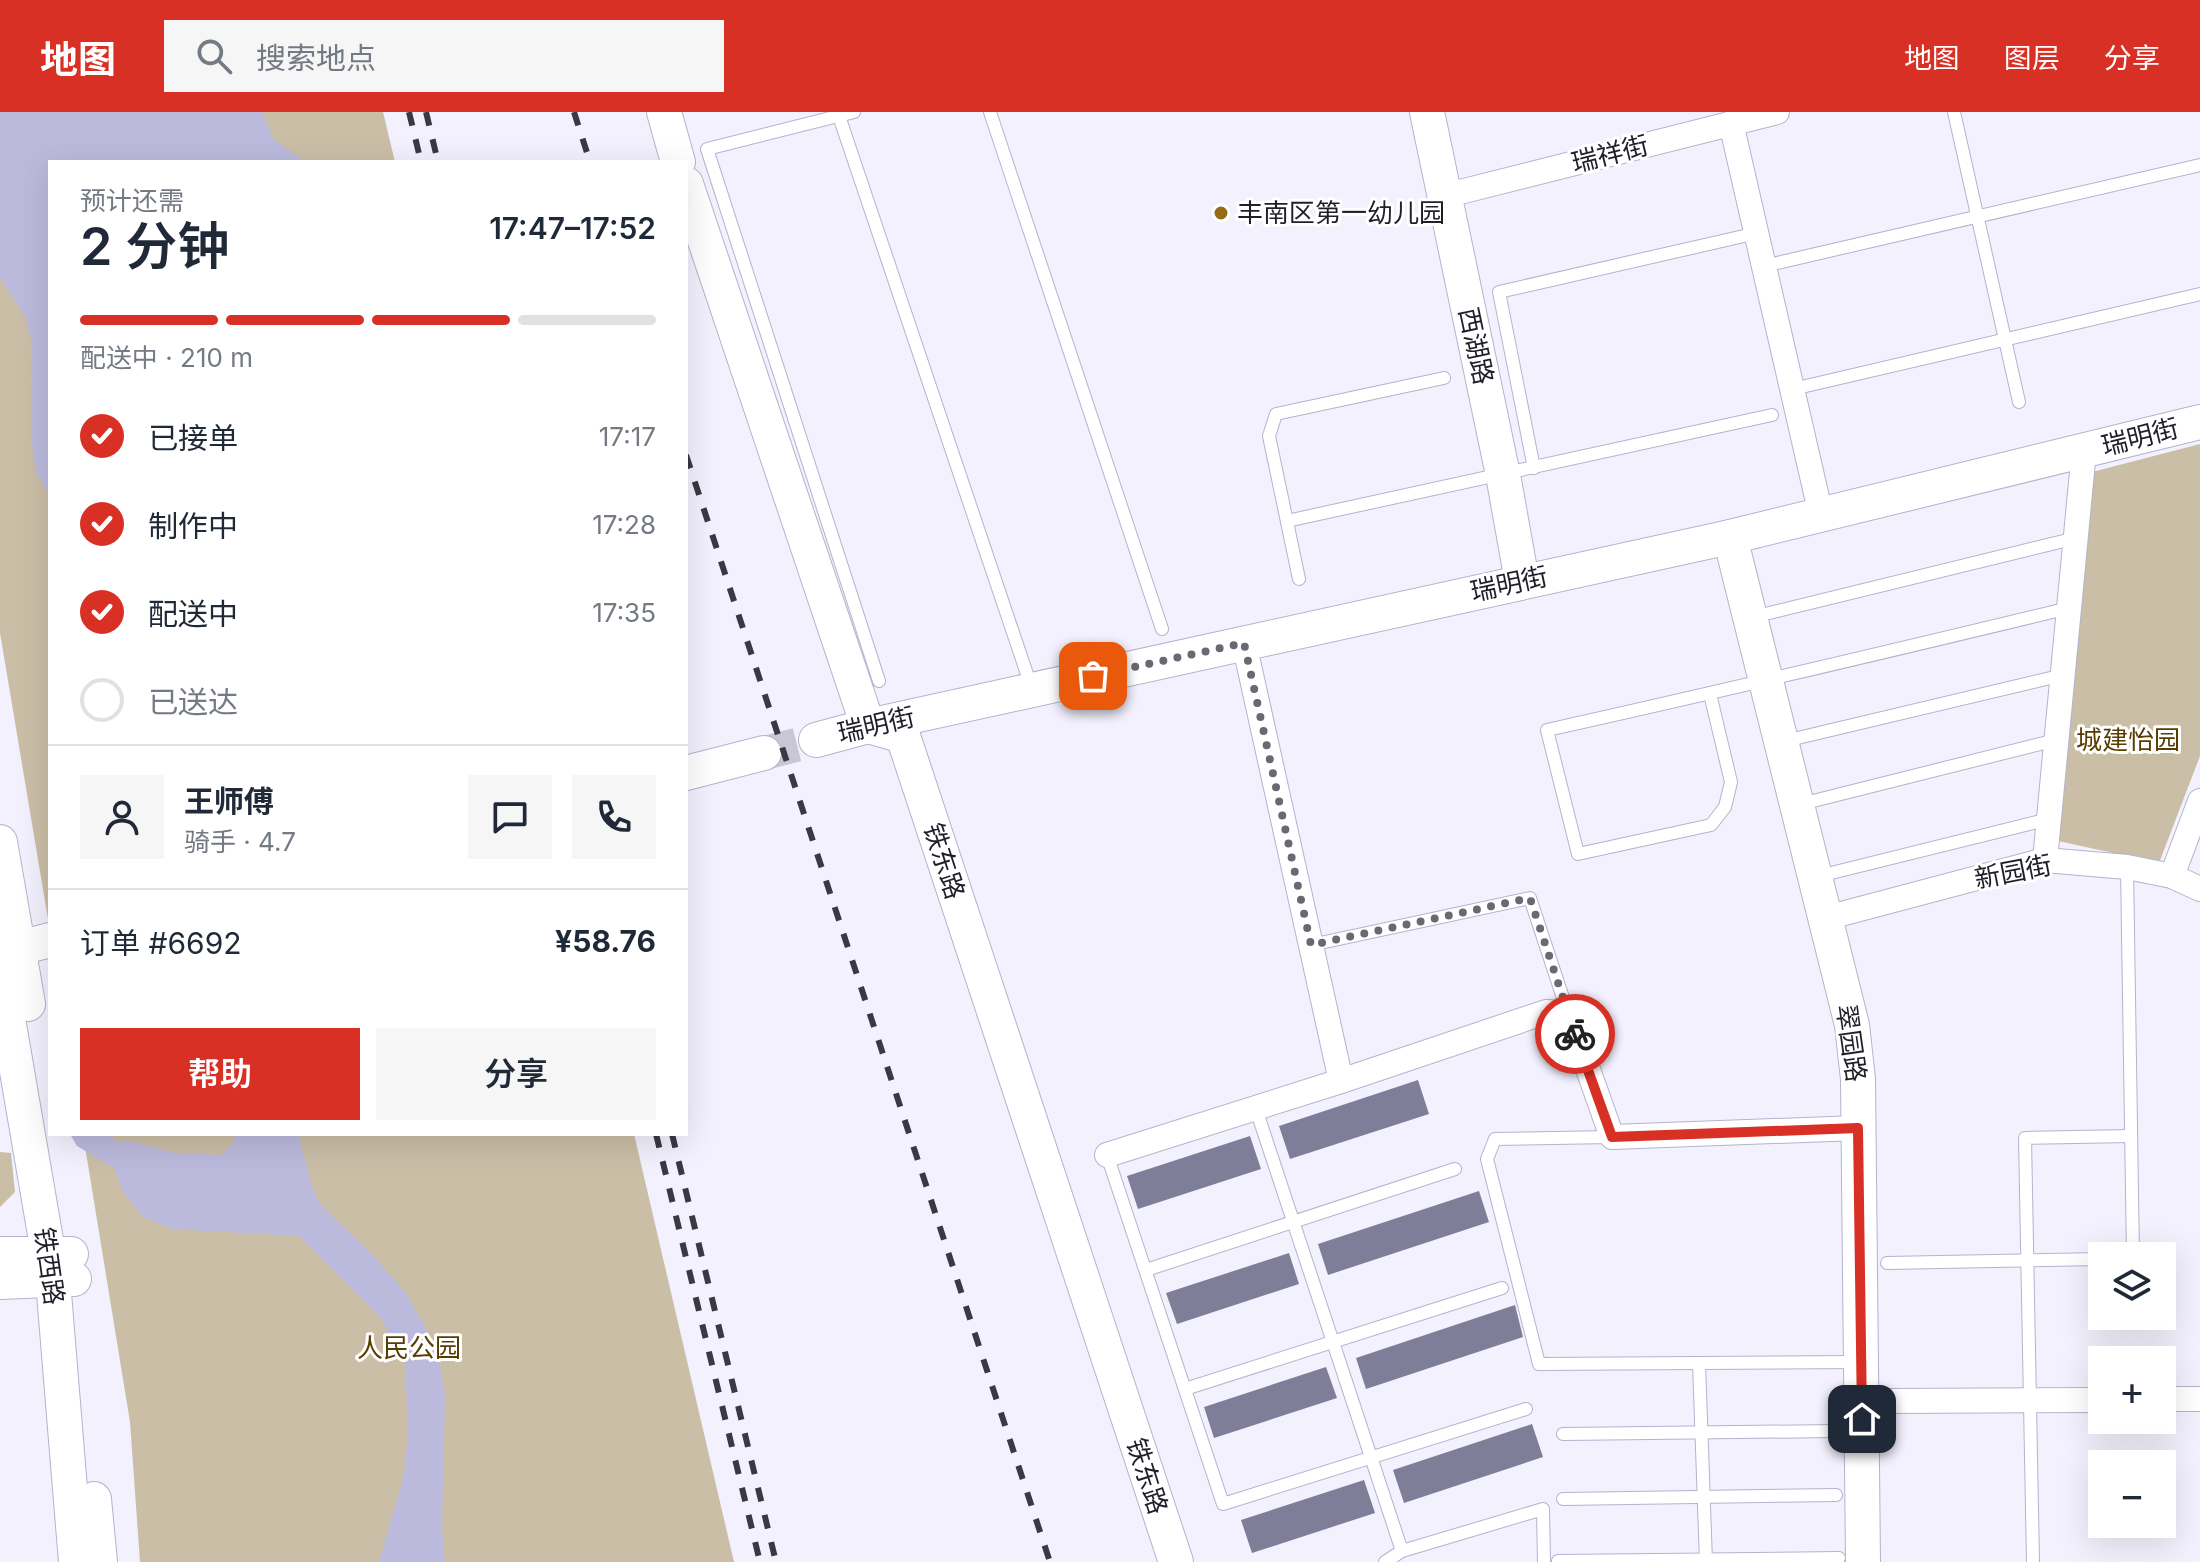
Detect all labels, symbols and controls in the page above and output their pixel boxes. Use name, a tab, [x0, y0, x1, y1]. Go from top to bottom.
search box	[164, 20, 724, 92]
icon: search	[192, 34, 236, 78]
text: 地图	[40, 36, 116, 82]
text: 搜索地点	[256, 40, 376, 76]
text: 地图	[1904, 41, 1960, 75]
text: 图层	[2004, 41, 2060, 75]
text: 分享	[2104, 41, 2160, 75]
street label: 瑞祥街	[1568, 129, 1651, 178]
text: 预计还需	[80, 185, 184, 216]
place label: 丰南区第一幼儿园	[1237, 197, 1445, 228]
marker: 丰南区第一幼儿园	[1212, 204, 1230, 222]
text: 17:47–17:52	[489, 210, 656, 246]
text: 2 分钟	[80, 215, 230, 278]
street label: 西湖路	[1453, 305, 1500, 387]
text: 配送中 · 210 m	[80, 342, 253, 373]
street label: 瑞明街	[2098, 412, 2181, 461]
icon: check	[80, 414, 124, 458]
text: 已接单	[148, 420, 238, 456]
text: 17:17	[599, 421, 656, 452]
icon: check	[80, 502, 124, 546]
text: 制作中	[148, 508, 238, 544]
text: 17:28	[592, 509, 656, 540]
street label: 瑞明街	[1468, 560, 1550, 607]
icon: check	[80, 590, 124, 634]
text: 配送中	[148, 596, 238, 632]
text: 17:35	[592, 597, 656, 628]
pin	[1059, 642, 1127, 710]
icon: bag	[1071, 654, 1115, 698]
text: 已送达	[148, 684, 238, 720]
street label: 瑞明街	[834, 701, 917, 748]
park label: 城建怡园	[2076, 724, 2180, 755]
button: person	[80, 775, 164, 859]
button: chat	[468, 775, 552, 859]
button: phone	[572, 775, 656, 859]
text: 王师傅	[184, 783, 274, 819]
street label: 铁东路	[918, 819, 971, 903]
text: 骑手 · 4.7	[184, 826, 296, 857]
street label: 新园街	[1972, 849, 2054, 894]
text: ¥58.76	[555, 923, 656, 959]
text: 订单 #6692	[80, 925, 242, 961]
courier	[1535, 994, 1615, 1074]
street label: 翠园路	[1831, 1002, 1872, 1084]
icon: bike	[1553, 1012, 1597, 1056]
button: 帮助	[80, 1028, 360, 1120]
button: 分享	[376, 1028, 656, 1120]
street label: 铁西路	[29, 1225, 70, 1307]
map controls	[2088, 1242, 2176, 1538]
button: layers	[2088, 1242, 2176, 1330]
park label: 人民公园	[357, 1332, 461, 1363]
button: +	[2088, 1346, 2176, 1434]
pin	[1828, 1385, 1896, 1453]
icon: home	[1840, 1397, 1884, 1441]
street label: 铁东路	[1121, 1434, 1174, 1518]
button: −	[2088, 1450, 2176, 1538]

